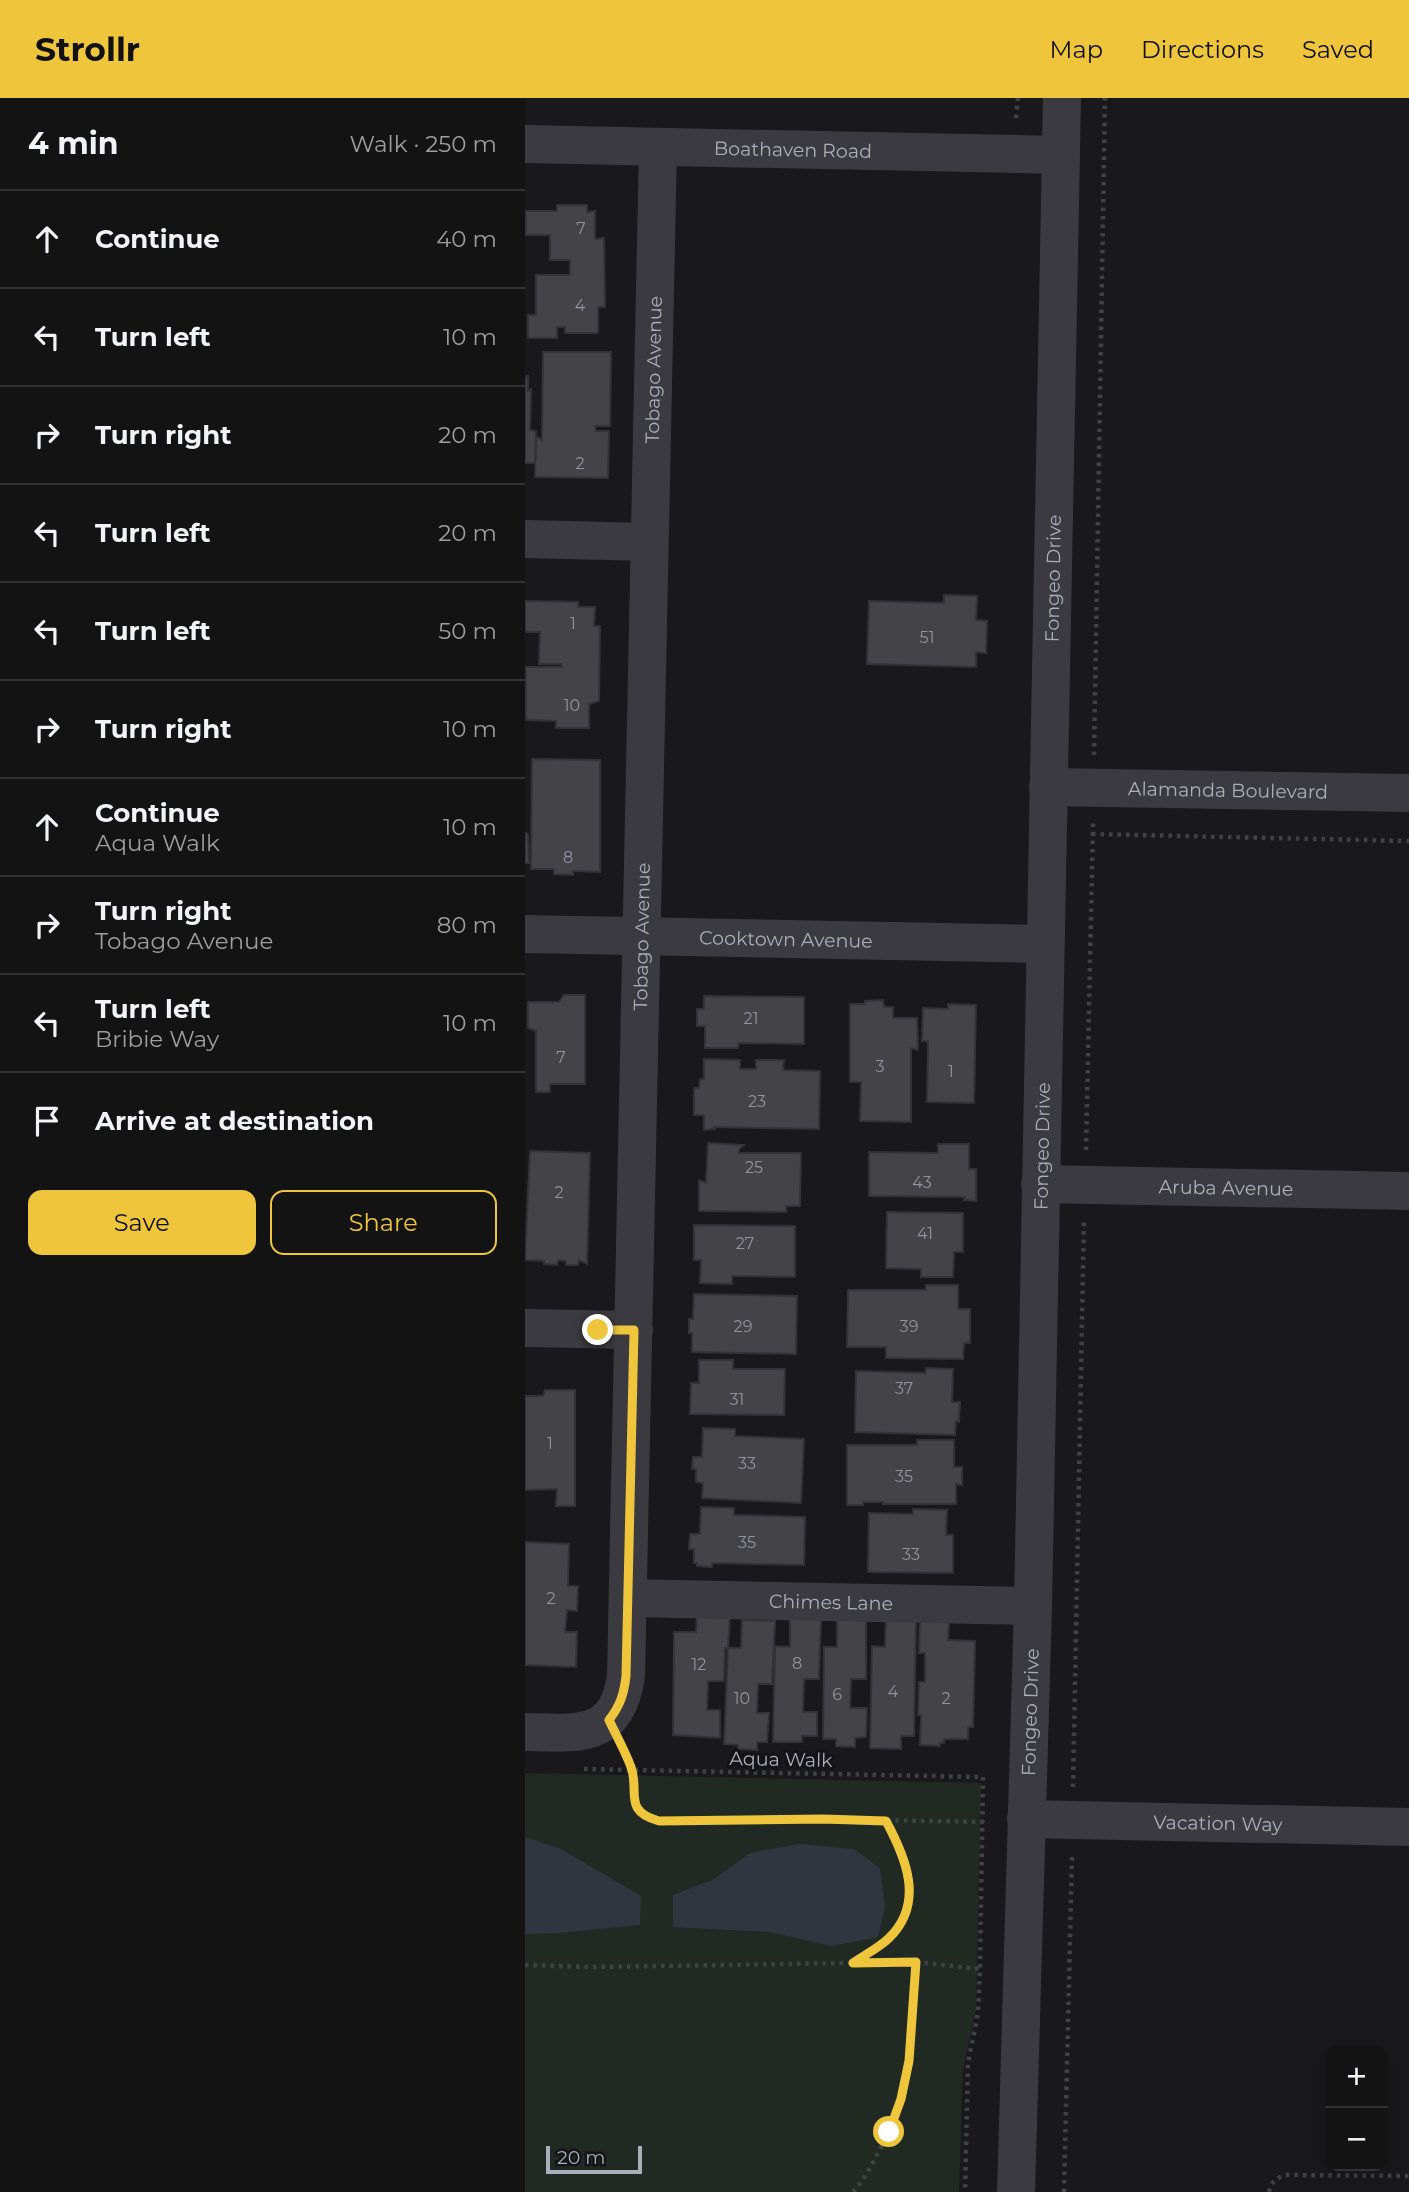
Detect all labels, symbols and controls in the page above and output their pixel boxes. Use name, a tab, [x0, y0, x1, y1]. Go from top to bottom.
text: Strollr	[35, 29, 140, 69]
text: Map	[1050, 35, 1103, 64]
text: Directions	[1141, 35, 1264, 64]
text: Saved	[1302, 35, 1374, 64]
text: 4 min	[28, 125, 118, 162]
text: Walk · 250 m	[350, 130, 497, 158]
street label: Boathaven Road	[714, 137, 872, 163]
house number: 7	[576, 219, 586, 238]
icon: ahead	[28, 220, 66, 258]
text: Continue	[95, 223, 220, 255]
text: 40 m	[436, 225, 497, 253]
house number: 4	[575, 296, 586, 315]
street label: Tobago Avenue	[641, 296, 667, 444]
icon: left	[28, 318, 66, 356]
text: Turn left	[95, 321, 211, 353]
text: 10 m	[443, 323, 497, 351]
icon: right	[28, 416, 66, 454]
text: Turn right	[95, 419, 231, 451]
text: 20 m	[438, 421, 497, 449]
house number: 2	[575, 454, 585, 473]
icon: left	[28, 514, 66, 552]
street label: Fongeo Drive	[1041, 514, 1066, 643]
text: Turn left	[95, 517, 211, 549]
text: 20 m	[438, 519, 497, 547]
icon: left	[28, 612, 66, 650]
house number: 1	[570, 614, 576, 633]
text: Turn left	[95, 615, 211, 647]
text: 50 m	[438, 617, 497, 645]
house number: 51	[920, 628, 934, 647]
house number: 10	[564, 696, 580, 715]
icon: right	[28, 710, 66, 748]
text: Turn right	[95, 713, 231, 745]
text: 10 m	[443, 715, 497, 743]
street label: Alamanda Boulevard	[1128, 777, 1328, 804]
text: Continue	[95, 797, 220, 829]
icon: ahead	[28, 808, 66, 846]
text: 10 m	[443, 813, 497, 841]
text: Aqua Walk	[95, 829, 220, 857]
house number: 8	[563, 848, 573, 867]
street label: Tobago Avenue	[629, 862, 655, 1010]
text: Turn right	[95, 895, 231, 927]
icon: right	[28, 906, 66, 944]
text: 80 m	[437, 911, 497, 939]
street label: Cooktown Avenue	[699, 926, 873, 953]
text: Tobago Avenue	[95, 927, 273, 955]
text: Turn left	[95, 993, 211, 1025]
icon: left	[28, 1004, 66, 1042]
text: 10 m	[443, 1009, 497, 1037]
house number: 21	[744, 1009, 758, 1028]
text: Bribie Way	[95, 1025, 219, 1053]
house number: 7	[556, 1048, 566, 1067]
house number: 3	[875, 1057, 885, 1076]
house number: 1	[948, 1062, 954, 1081]
street label: Fongeo Drive	[1030, 1082, 1055, 1210]
house number: 23	[748, 1092, 766, 1111]
icon: arrive	[28, 1102, 66, 1140]
text: Arrive at destination	[95, 1105, 374, 1137]
house number: 25	[745, 1158, 763, 1177]
house number: 43	[912, 1173, 932, 1192]
street label: Aruba Avenue	[1158, 1175, 1294, 1201]
house number: 2	[554, 1183, 564, 1202]
button: Save	[28, 1190, 256, 1255]
button: Share	[270, 1190, 497, 1255]
house number: 41	[917, 1224, 933, 1243]
house number: 27	[736, 1234, 754, 1253]
route end	[582, 1314, 613, 1345]
house number: 29	[734, 1317, 752, 1336]
house number: 39	[900, 1317, 918, 1336]
house number: 37	[895, 1379, 913, 1398]
house number: 31	[730, 1390, 744, 1409]
house number: 1	[547, 1434, 553, 1453]
house number: 33	[738, 1454, 756, 1473]
house number: 35	[895, 1467, 913, 1486]
house number: 35	[738, 1533, 756, 1552]
house number: 33	[902, 1545, 920, 1564]
house number: 2	[546, 1589, 556, 1608]
street label: Chimes Lane	[769, 1590, 893, 1615]
street label: Fongeo Drive	[1017, 1648, 1044, 1776]
house number: 8	[792, 1654, 802, 1673]
house number: 12	[692, 1655, 706, 1674]
house number: 4	[888, 1682, 899, 1701]
house number: 6	[832, 1685, 842, 1704]
house number: 10	[734, 1689, 750, 1708]
house number: 2	[941, 1689, 951, 1708]
street label: Aqua Walk	[729, 1747, 833, 1772]
street label: Vacation Way	[1153, 1811, 1283, 1836]
map controls	[1325, 2045, 1388, 2171]
button: +	[1325, 2045, 1388, 2108]
button: −	[1325, 2108, 1388, 2171]
route start	[873, 2116, 904, 2147]
scale bar	[546, 2143, 642, 2175]
text: 20 m	[557, 2146, 605, 2169]

